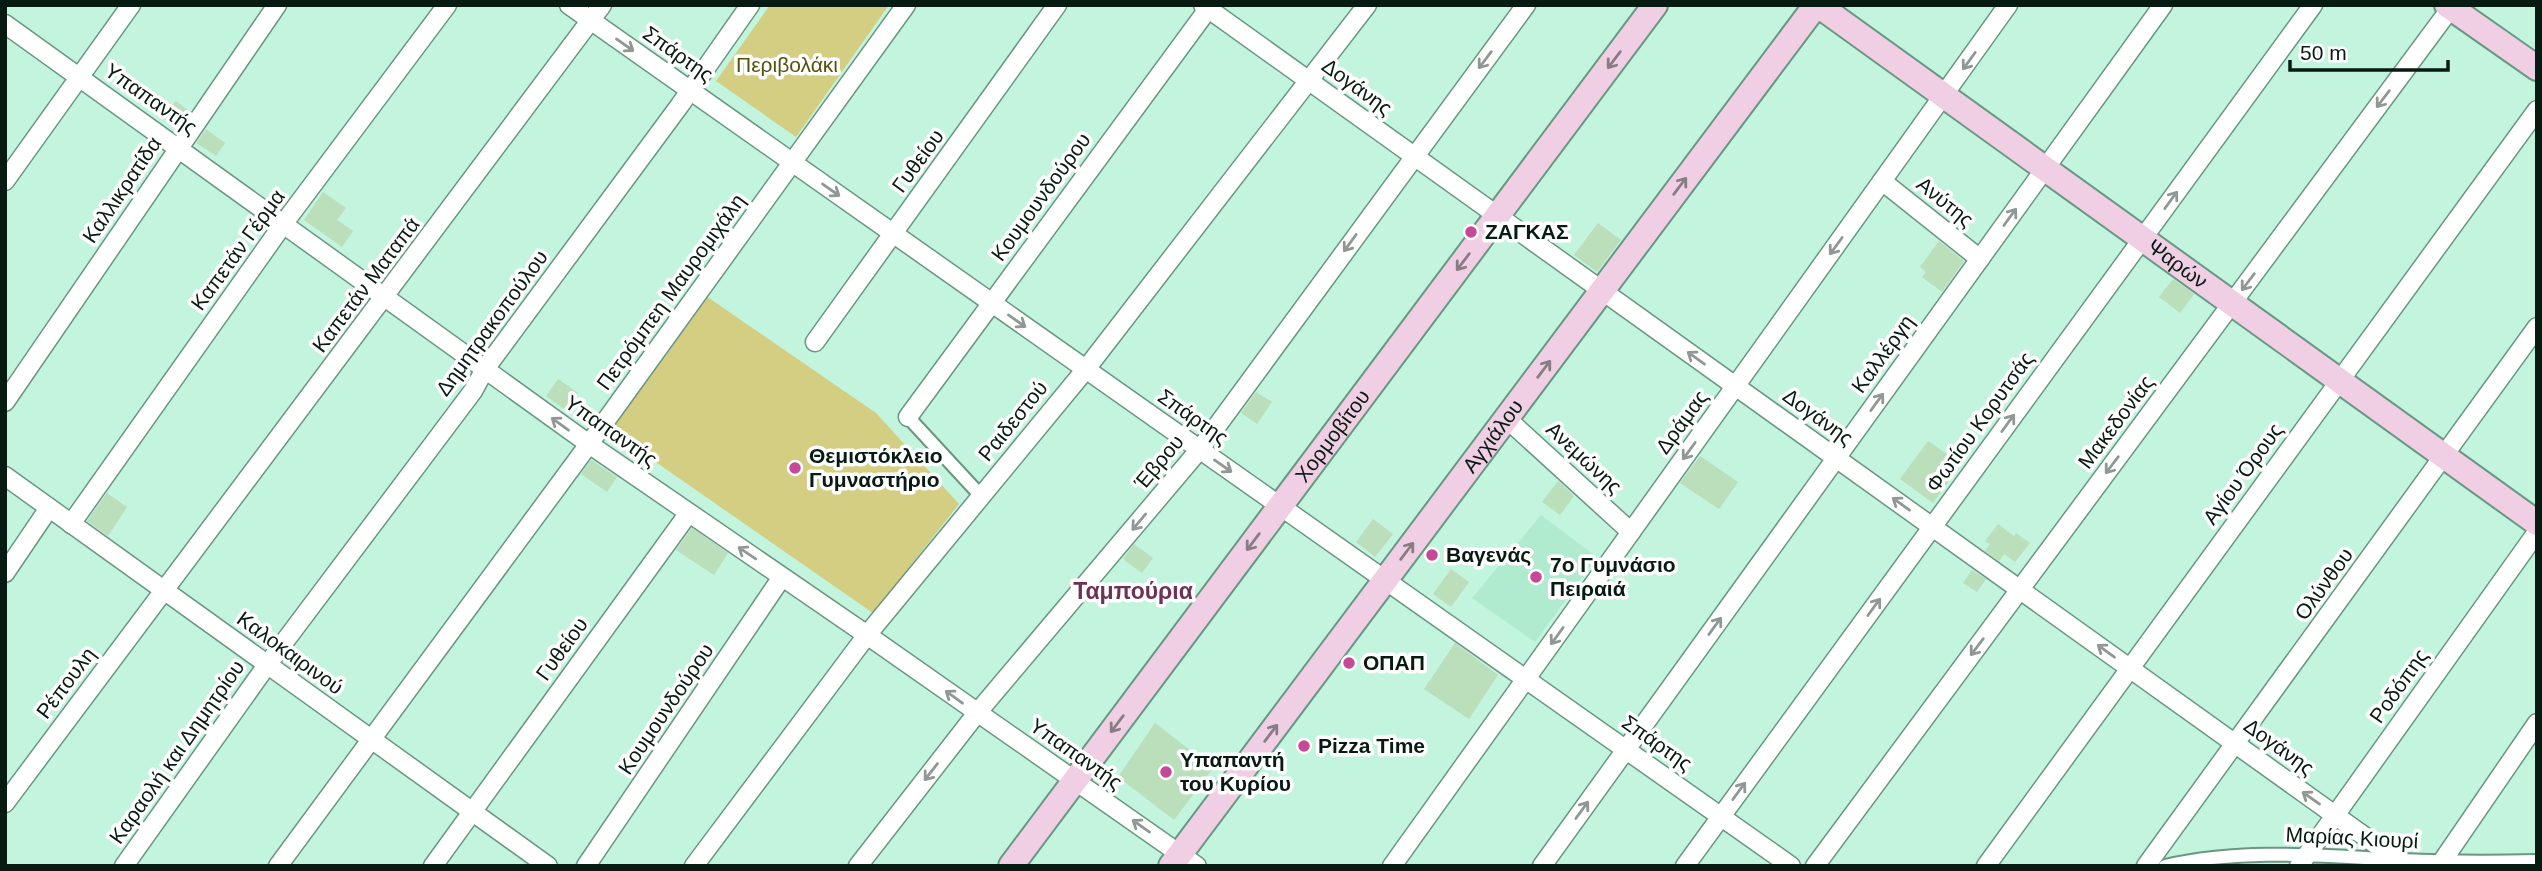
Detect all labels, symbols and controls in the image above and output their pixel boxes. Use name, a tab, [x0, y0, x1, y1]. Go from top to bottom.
street label: Σπάρτης	[639, 21, 718, 86]
scale bar	[2290, 28, 2448, 72]
one-way arrow	[615, 38, 634, 52]
text: 50 m	[2300, 41, 2347, 64]
one-way arrow	[1478, 50, 1492, 69]
one-way arrow	[1606, 50, 1621, 69]
one-way arrow	[1961, 51, 1976, 70]
park label: Περιβολάκι	[736, 53, 838, 76]
street label: Δογάνης	[1318, 54, 1397, 120]
street label: Υπαπαντής	[101, 58, 202, 139]
one-way arrow	[2376, 90, 2391, 108]
street label: Γυθείου	[887, 125, 948, 197]
street label: Κουμουνδούρου	[986, 128, 1095, 265]
street label: Καλλικρατίδα	[78, 132, 165, 247]
street label: Ανύτης	[1913, 172, 1978, 231]
one-way arrow	[1672, 177, 1687, 196]
one-way arrow	[821, 183, 840, 197]
street label: Καπετάν Γέρμα	[186, 185, 289, 314]
street label: Πετρόμπεη Μαυρομιχάλη	[592, 189, 749, 394]
one-way arrow	[2163, 191, 2178, 210]
one-way arrow	[2003, 208, 2017, 227]
street label: Καπετάν Ματαπά	[308, 213, 424, 356]
place label: ΖΑΓΚΑΣ	[1485, 220, 1569, 243]
marker: ΖΑΓΚΑΣ	[1463, 224, 1479, 240]
one-way arrow	[1343, 233, 1357, 252]
street label: Ψαρών	[2144, 234, 2212, 293]
one-way arrow	[1829, 236, 1843, 255]
street label: Δημητρακοπούλου	[431, 245, 552, 400]
one-way arrow	[1456, 252, 1470, 271]
one-way arrow	[2241, 272, 2255, 291]
street label: Καλλέργη	[1847, 310, 1918, 397]
one-way arrow	[1007, 314, 1026, 328]
street label: Φωτίου Κορυτσάς	[1921, 347, 2038, 496]
one-way arrow	[1687, 351, 1706, 365]
one-way arrow	[1536, 360, 1551, 378]
street label: Μακεδονίας	[2073, 371, 2158, 473]
street label: Ραιδεστού	[973, 376, 1052, 465]
street label: Σπάρτης	[1154, 384, 1233, 449]
street label: Δογάνης	[1779, 384, 1858, 450]
street label: Χορμοβίτου	[1290, 385, 1374, 486]
street label: Δράμας	[1651, 386, 1712, 458]
street label: Υπαπαντής	[561, 390, 662, 471]
one-way arrow	[1869, 392, 1884, 411]
street label: Αγχιάλου	[1458, 395, 1527, 477]
one-way arrow	[2000, 414, 2015, 433]
one-way arrow	[551, 416, 570, 431]
street label: Ανεμώνης	[1542, 417, 1627, 498]
street label: Αγίου Όρους	[2198, 419, 2287, 529]
street label: Έβρου	[1129, 430, 1188, 494]
one-way arrow	[1682, 441, 1697, 460]
place label: Θεμιστόκλειο Γυμναστήριο	[809, 444, 943, 491]
one-way arrow	[2105, 455, 2119, 474]
one-way arrow	[1213, 459, 1232, 473]
marker: Θεμιστόκλειο Γυμναστήριο	[787, 460, 803, 476]
one-way arrow	[1892, 497, 1911, 512]
one-way arrow	[1131, 512, 1146, 530]
one-way arrow	[1246, 532, 1261, 551]
one-way arrow	[1400, 542, 1415, 560]
place label: Βαγενάς	[1446, 543, 1531, 567]
street label: Ολύνθου	[2290, 543, 2357, 624]
one-way arrow	[738, 546, 757, 560]
marker: Βαγενάς	[1424, 547, 1440, 563]
place label: 7ο Γυμνάσιο Πειραιά	[1550, 553, 1676, 600]
marker: 7ο Γυμνάσιο Πειραιά	[1528, 569, 1544, 585]
district label: Ταμπούρια	[1073, 578, 1193, 604]
one-way arrow	[1866, 598, 1881, 617]
street label: Καλοκαιρινού	[233, 607, 348, 699]
street label: Γυθείου	[531, 613, 592, 685]
one-way arrow	[1708, 617, 1722, 636]
one-way arrow	[1550, 626, 1564, 645]
one-way arrow	[1969, 638, 1984, 656]
street label: Κουμουνδούρου	[613, 639, 718, 778]
street label: Ρέπουλη	[31, 643, 100, 723]
one-way arrow	[2097, 644, 2116, 658]
street label: Ροδόπης	[2365, 644, 2432, 727]
place label: ΟΠΑΠ	[1363, 651, 1425, 674]
marker: ΟΠΑΠ	[1341, 655, 1357, 671]
street label: Καραολή και Δημητρίου	[104, 656, 249, 848]
one-way arrow	[945, 690, 964, 704]
street label: Σπάρτης	[1618, 710, 1697, 775]
street label: Υπαπαντής	[1026, 713, 1127, 794]
one-way arrow	[1110, 714, 1124, 733]
street label: Δογάνης	[2240, 714, 2319, 780]
one-way arrow	[1264, 724, 1278, 743]
place label: Pizza Time	[1318, 734, 1425, 757]
marker: Pizza Time	[1296, 738, 1312, 754]
place label: Υπαπαντή του Κυρίου	[1180, 748, 1291, 795]
one-way arrow	[923, 763, 938, 781]
marker: Υπαπαντή του Κυρίου	[1158, 764, 1174, 780]
one-way arrow	[1732, 782, 1747, 801]
one-way arrow	[2302, 790, 2321, 805]
one-way arrow	[1575, 801, 1589, 820]
one-way arrow	[1132, 819, 1151, 834]
street label: Μαρίας Κιουρί	[2285, 823, 2419, 852]

